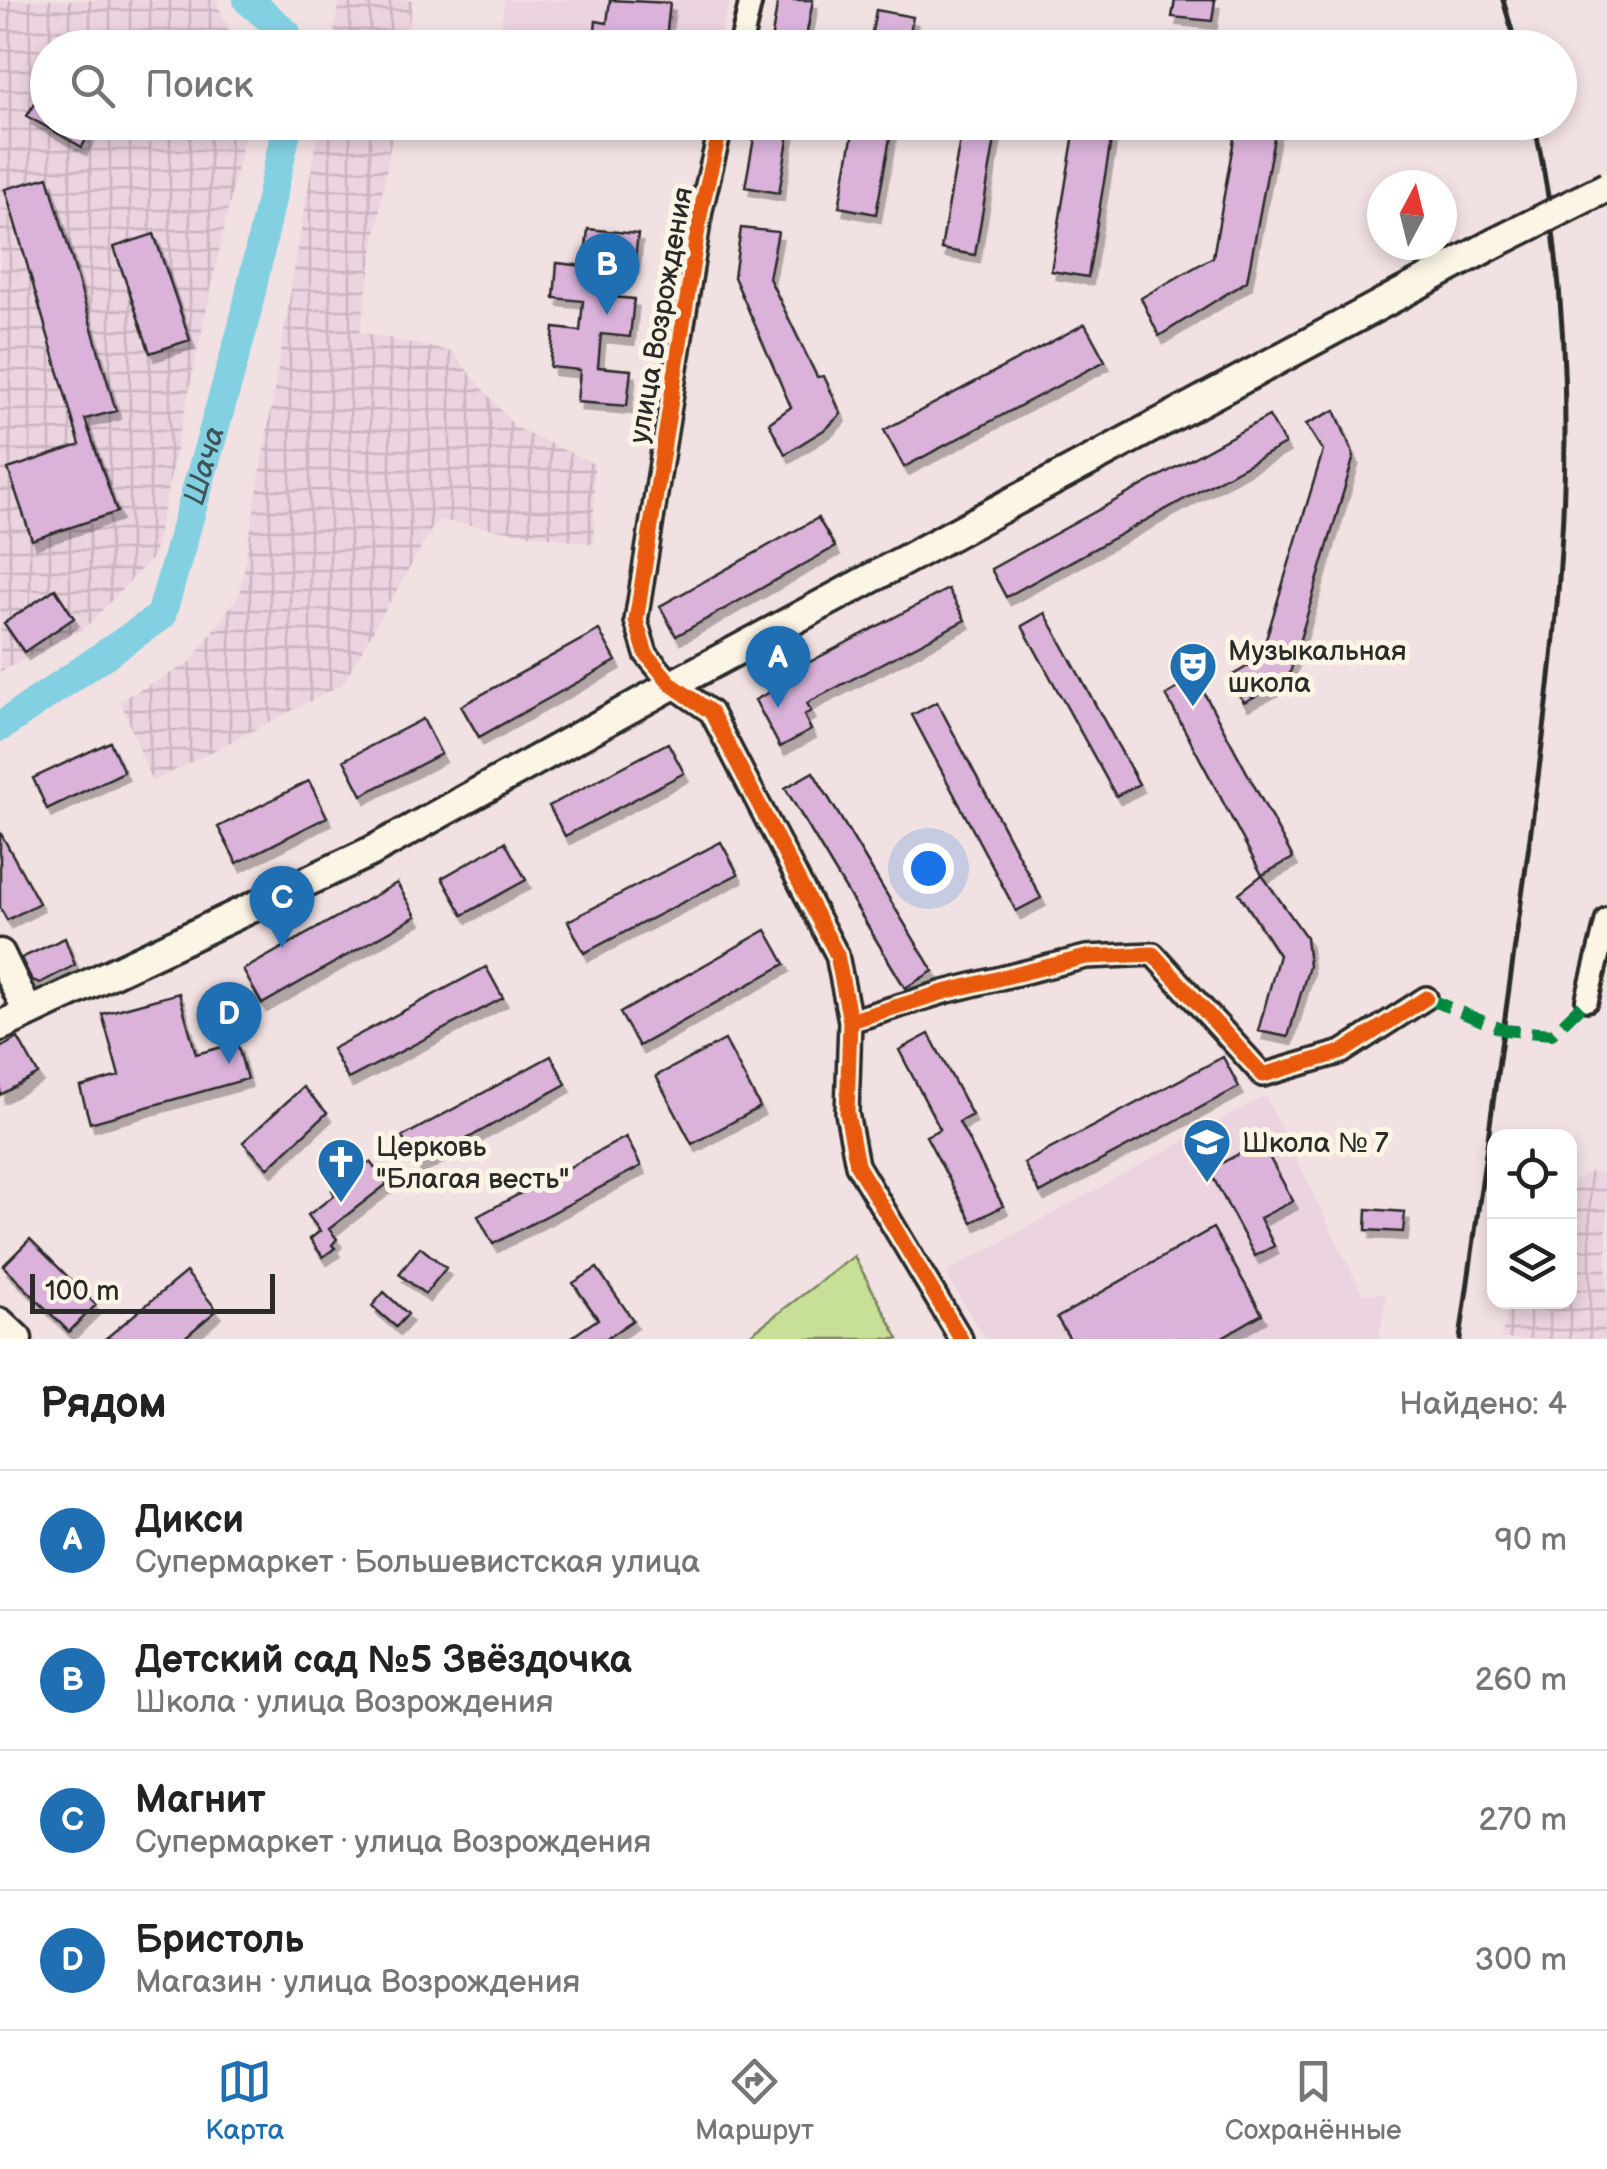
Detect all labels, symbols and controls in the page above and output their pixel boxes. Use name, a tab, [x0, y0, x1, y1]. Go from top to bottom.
search box	[30, 30, 1577, 140]
icon: search	[65, 58, 120, 113]
text: Поиск	[145, 63, 253, 108]
north arrow	[1367, 170, 1457, 260]
street label: улица Возрождения	[623, 185, 700, 446]
pin: B	[574, 232, 640, 315]
water label: Шача	[176, 422, 233, 509]
pin: A	[746, 626, 810, 708]
place label: Музыкальная школа	[1228, 635, 1407, 700]
theatre icon: Музыкальная школа	[1167, 640, 1219, 708]
your location	[903, 843, 954, 894]
pin: C	[250, 866, 314, 948]
pin: D	[196, 982, 262, 1064]
school or university icon: Школа № 7	[1181, 1116, 1233, 1184]
place label: Школа № 7	[1242, 1127, 1389, 1160]
map controls	[1487, 1129, 1577, 1309]
button: locate	[1487, 1129, 1577, 1219]
place label: Церковь "Благая весть"	[376, 1131, 570, 1196]
church icon: Церковь "Благая весть"	[315, 1136, 367, 1204]
button: layers	[1487, 1219, 1577, 1309]
scale bar	[30, 1269, 275, 1314]
text: 100 m	[45, 1275, 119, 1308]
text: Рядом	[40, 1379, 167, 1430]
text: Найдено: 4	[1399, 1385, 1567, 1424]
text: Дикси	[135, 1498, 244, 1543]
text: A	[63, 1521, 82, 1560]
text: 90 m	[1495, 1521, 1567, 1560]
text: Супермаркет · Большевистская улица	[135, 1543, 700, 1582]
text: Детский сад №5 Звёздочка	[135, 1638, 632, 1683]
text: B	[61, 1661, 84, 1700]
text: 260 m	[1475, 1661, 1567, 1700]
text: Школа · улица Возрождения	[135, 1683, 554, 1722]
text: Магнит	[135, 1778, 266, 1823]
text: C	[61, 1801, 84, 1840]
text: 270 m	[1478, 1801, 1567, 1840]
text: Супермаркет · улица Возрождения	[135, 1823, 651, 1862]
text: Бристоль	[135, 1918, 304, 1963]
text: D	[61, 1941, 84, 1980]
text: 300 m	[1475, 1941, 1567, 1980]
text: Магазин · улица Возрождения	[135, 1963, 580, 2002]
tab: Карта	[205, 2054, 284, 2147]
tab: Маршрут	[695, 2054, 814, 2147]
tab: Сохранённые	[1225, 2054, 1402, 2147]

